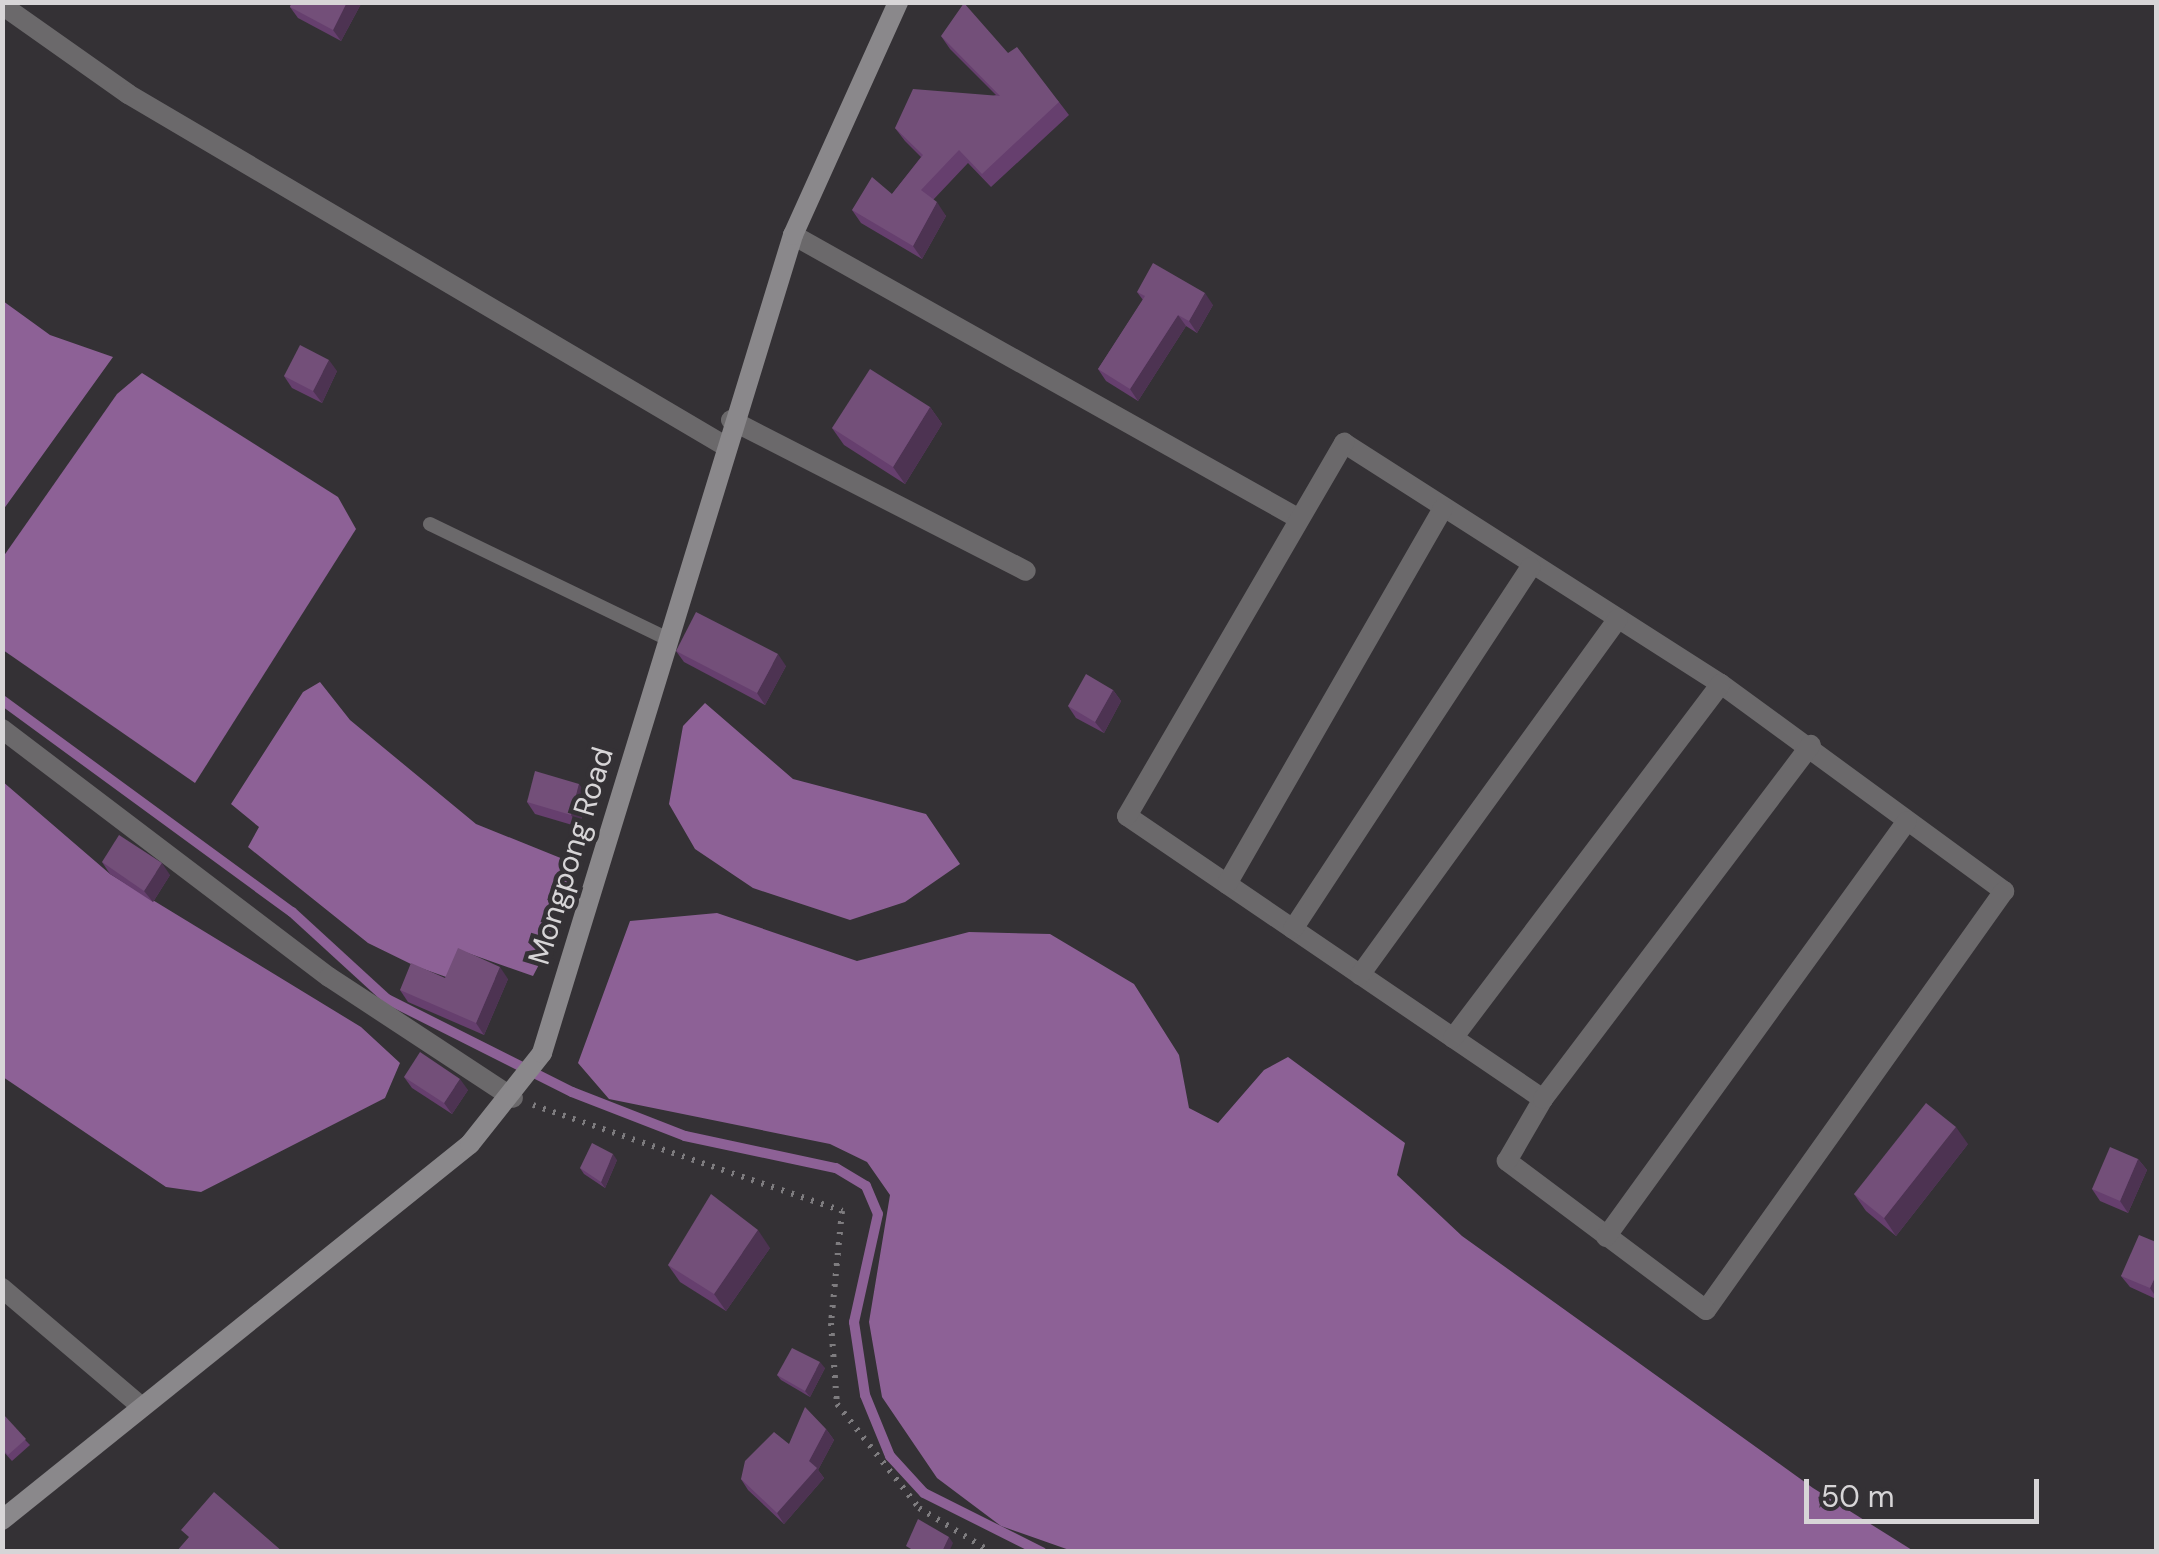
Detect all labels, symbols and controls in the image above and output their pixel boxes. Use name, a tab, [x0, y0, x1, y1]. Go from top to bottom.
street label: Mongpong Road	[521, 743, 621, 969]
scale bar	[1809, 1459, 2044, 1521]
text: 50 m	[1821, 1477, 1895, 1516]

